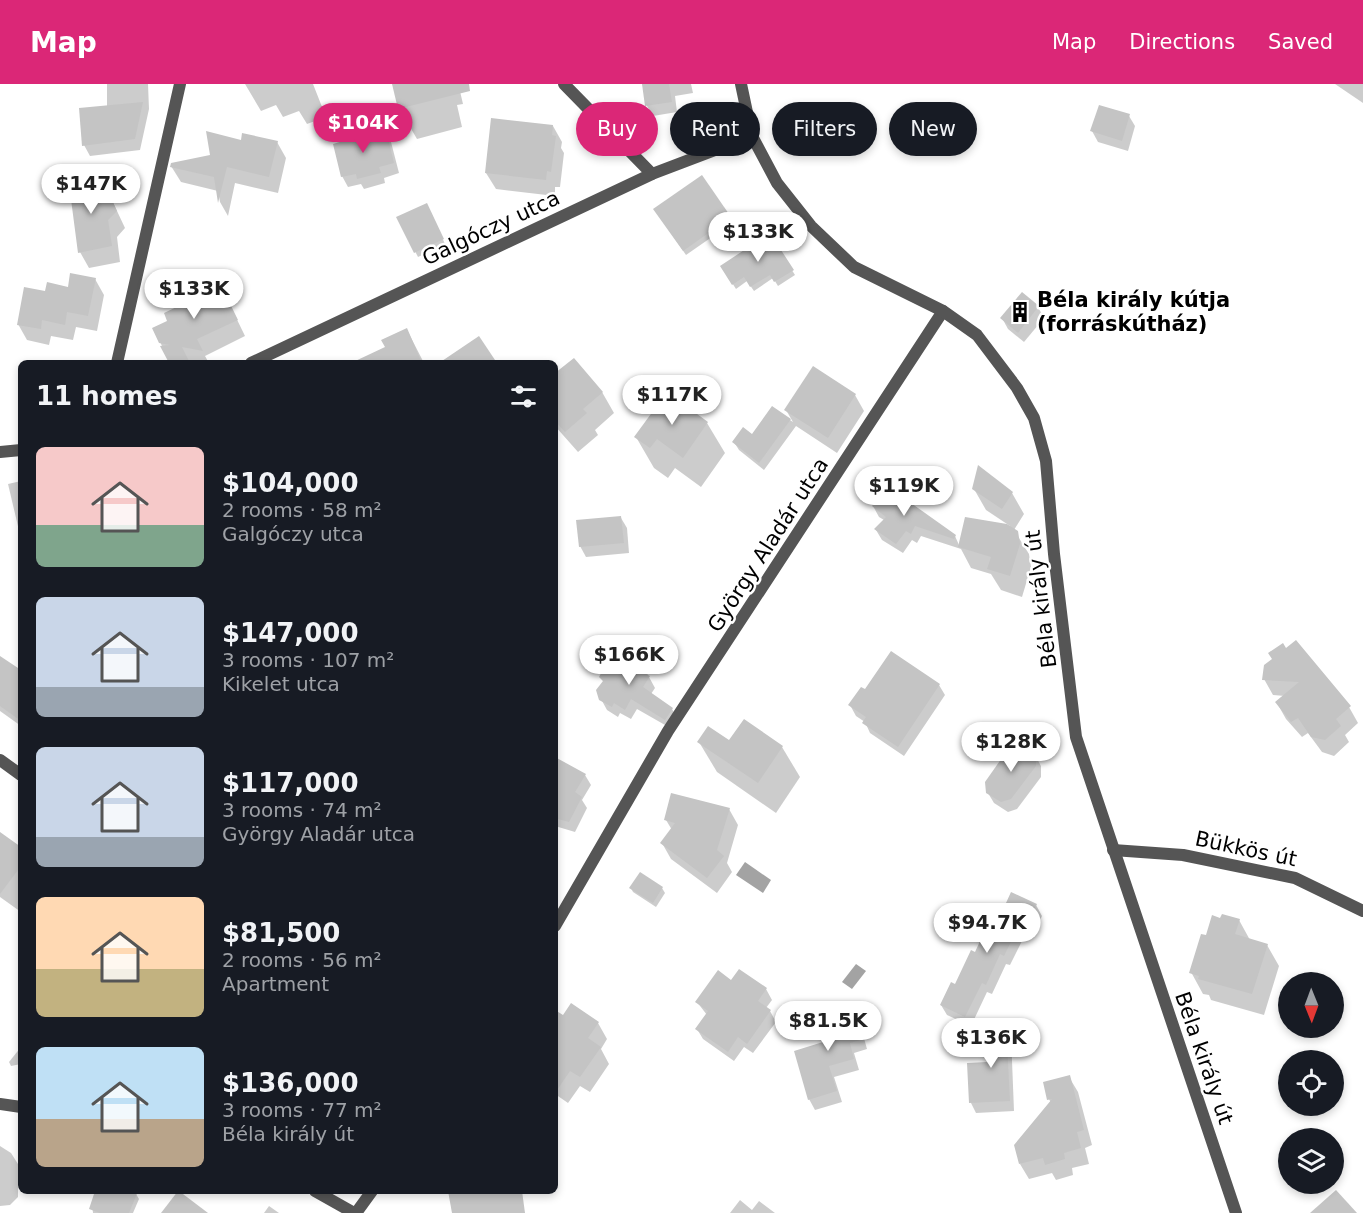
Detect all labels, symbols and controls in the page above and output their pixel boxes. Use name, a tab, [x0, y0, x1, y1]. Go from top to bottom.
text: Map	[30, 26, 97, 59]
text: Map	[1052, 30, 1096, 54]
text: Directions	[1129, 30, 1235, 54]
text: Saved	[1268, 30, 1333, 54]
chip: Buy	[576, 102, 658, 156]
chip: Rent	[670, 102, 760, 156]
chip: Filters	[772, 102, 877, 156]
chip: New	[889, 102, 977, 156]
pin: $104K	[321, 103, 405, 154]
text: $104K	[327, 110, 399, 134]
pin: $147K	[49, 164, 133, 215]
text: $147K	[55, 171, 127, 195]
street label: Galgóczy utca	[419, 186, 563, 270]
pin: $133K	[716, 212, 800, 263]
text: $133K	[722, 219, 794, 243]
pin: $133K	[152, 269, 236, 320]
text: $133K	[158, 276, 230, 300]
place label: Béla király kútja (forráskútház)	[1037, 288, 1230, 336]
building icon: Béla király kútja (forráskútház)	[1008, 300, 1032, 324]
pin: $117K	[630, 375, 714, 426]
icon: filters	[507, 380, 540, 413]
text: 11 homes	[36, 381, 178, 411]
text: $117K	[636, 382, 708, 406]
street label: György Aladár utca	[703, 453, 833, 637]
pin: $119K	[862, 466, 946, 517]
text: $104,000	[222, 468, 359, 498]
icon: home	[84, 471, 156, 543]
text: $119K	[868, 473, 940, 497]
text: 2 rooms · 58 m²	[222, 498, 382, 522]
text: Galgóczy utca	[222, 522, 364, 546]
street label: Béla király út	[1021, 529, 1061, 669]
text: $147,000	[222, 618, 359, 648]
icon: home	[84, 621, 156, 693]
pin: $166K	[587, 635, 671, 686]
text: $166K	[593, 642, 665, 666]
text: 3 rooms · 107 m²	[222, 648, 394, 672]
text: Kikelet utca	[222, 672, 340, 696]
pin: $128K	[969, 722, 1053, 773]
text: $128K	[975, 729, 1047, 753]
text: $117,000	[222, 768, 359, 798]
icon: home	[84, 771, 156, 843]
text: 3 rooms · 74 m²	[222, 798, 382, 822]
text: György Aladár utca	[222, 822, 415, 846]
street label: Bükkös út	[1193, 827, 1299, 871]
pin: $94.7K	[938, 903, 1036, 954]
text: $94.7K	[948, 910, 1026, 934]
text: $81,500	[222, 918, 340, 948]
icon: home	[84, 921, 156, 993]
text: 2 rooms · 56 m²	[222, 948, 382, 972]
text: Apartment	[222, 972, 329, 996]
north arrow	[1278, 972, 1344, 1038]
map controls	[1278, 972, 1344, 1194]
street label: Béla király út	[1170, 989, 1238, 1127]
pin: $81.5K	[779, 1001, 877, 1052]
text: $81.5K	[789, 1008, 867, 1032]
pin: $136K	[949, 1018, 1033, 1069]
text: $136K	[955, 1025, 1027, 1049]
button: locate	[1278, 1050, 1344, 1116]
text: $136,000	[222, 1068, 359, 1098]
icon: home	[84, 1071, 156, 1143]
text: 3 rooms · 77 m²	[222, 1098, 382, 1122]
text: Béla király út	[222, 1122, 354, 1146]
button: layers	[1278, 1128, 1344, 1194]

